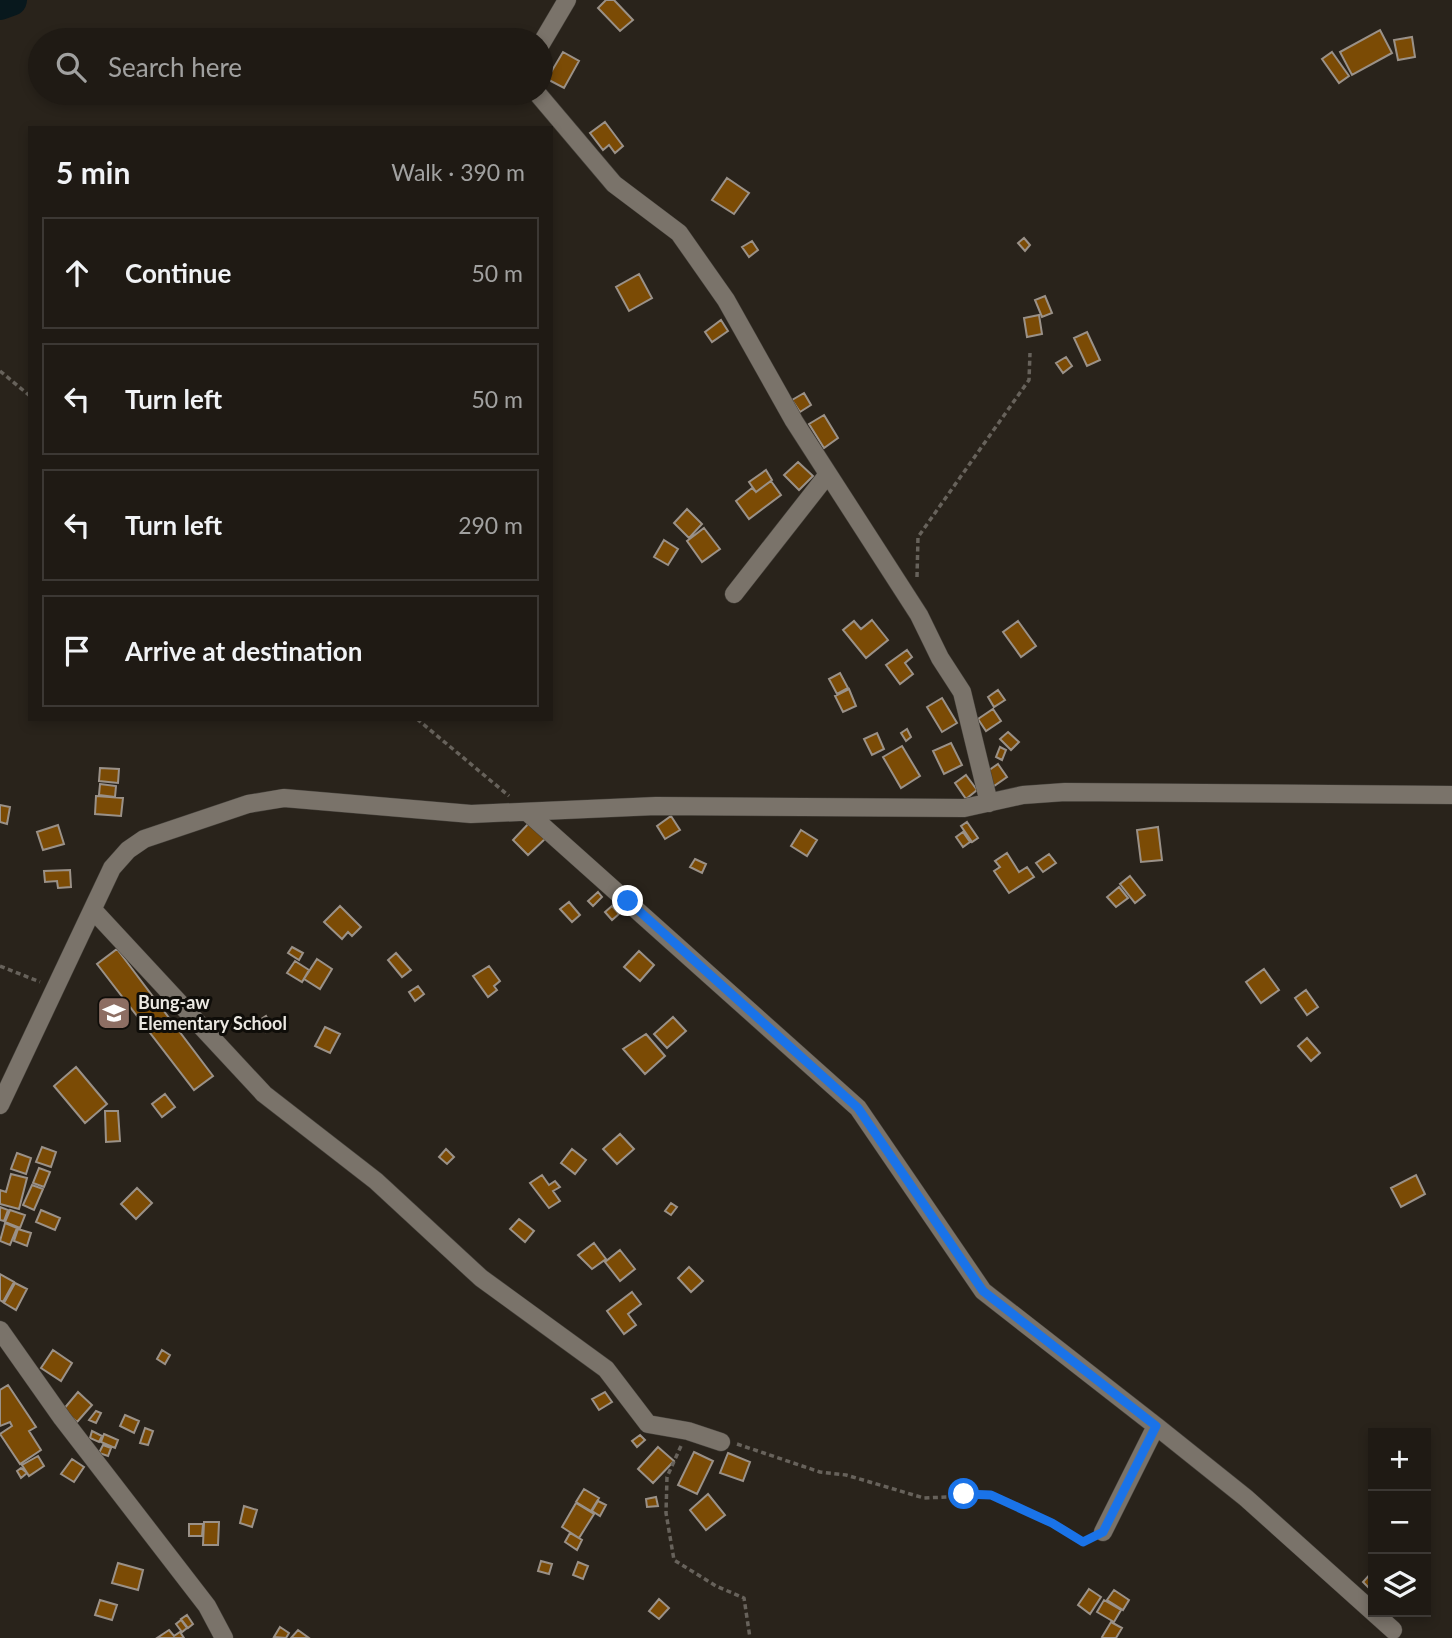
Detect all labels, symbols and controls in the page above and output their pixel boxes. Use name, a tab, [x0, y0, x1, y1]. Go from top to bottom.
search box	[28, 28, 553, 105]
icon: search	[52, 48, 90, 86]
text: Search here	[108, 51, 242, 83]
text: 5 min	[56, 154, 130, 190]
text: Walk · 390 m	[391, 158, 525, 186]
icon: ahead	[58, 254, 96, 292]
text: Continue	[125, 257, 231, 289]
text: 50 m	[472, 259, 523, 287]
icon: left	[58, 380, 96, 418]
text: Turn left	[125, 383, 222, 415]
text: 50 m	[472, 385, 523, 413]
icon: left	[58, 506, 96, 544]
text: Turn left	[125, 509, 222, 541]
text: 290 m	[458, 511, 523, 539]
icon: arrive	[58, 632, 96, 670]
text: Arrive at destination	[125, 635, 362, 667]
route end	[612, 885, 643, 916]
place label: Bung-aw Elementary School	[138, 991, 287, 1034]
school or university icon: Bung-aw Elementary School	[95, 994, 133, 1032]
map controls	[1368, 1428, 1431, 1617]
button: +	[1368, 1428, 1431, 1491]
route start	[948, 1478, 979, 1509]
button: −	[1368, 1491, 1431, 1554]
button: layers	[1368, 1554, 1431, 1617]

